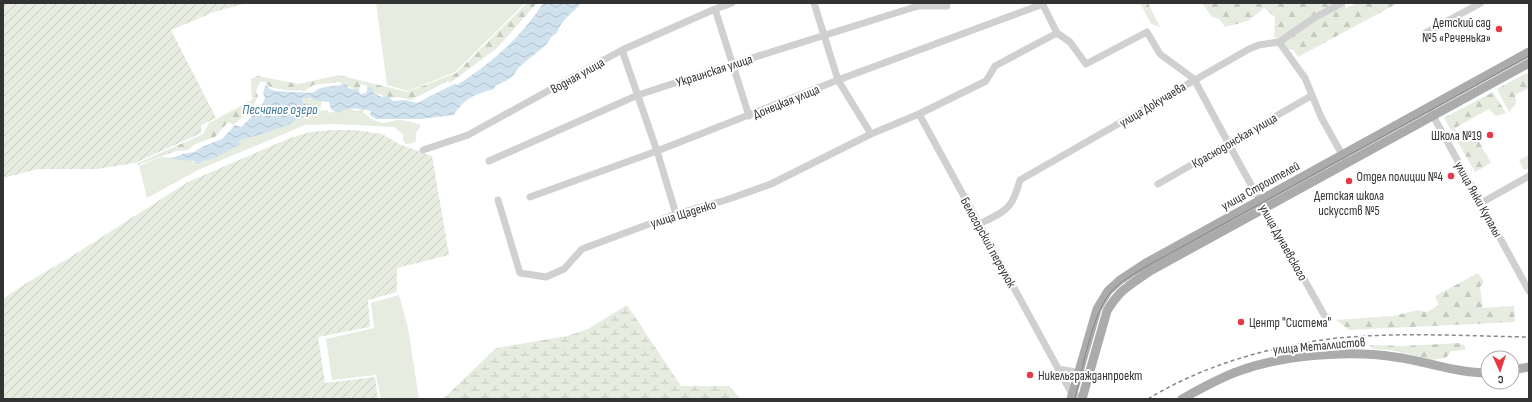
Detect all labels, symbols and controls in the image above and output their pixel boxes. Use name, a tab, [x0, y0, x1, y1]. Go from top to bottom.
place label: Детский сад №5 «Реченька»	[1422, 15, 1491, 46]
marker: Детский сад №5 «Реченька»	[1494, 24, 1504, 34]
street label: Украинская улица	[674, 51, 754, 91]
street label: Водная улица	[548, 54, 607, 97]
street label: улица Докучаева	[1116, 79, 1189, 131]
street label: Донецкая улица	[751, 81, 822, 122]
water label: Песчаное озеро	[242, 101, 318, 118]
street label: Краснодонская улица	[1189, 110, 1280, 172]
place label: Школа №19	[1431, 128, 1482, 144]
marker: Школа №19	[1485, 130, 1495, 140]
street label: улица Строителей	[1219, 158, 1302, 214]
street label: улица Янки Купалы	[1451, 159, 1506, 240]
place label: Отдел полиции №4	[1356, 169, 1444, 185]
marker: Отдел полиции №4	[1446, 171, 1456, 181]
marker: Детская школа искусств №5	[1344, 176, 1354, 186]
place label: Детская школа искусств №5	[1314, 188, 1384, 219]
street label: Белогорский переулок	[957, 195, 1020, 291]
street label: улица Щаденко	[649, 196, 718, 232]
street label: улица Дунаевского	[1255, 201, 1311, 284]
place label: Центр "Система"	[1249, 315, 1332, 331]
marker: Центр "Система"	[1236, 317, 1246, 327]
street label: улица Металлистов	[1272, 334, 1366, 358]
north arrow	[1480, 350, 1520, 390]
place label: Никельгражданпроект	[1038, 368, 1142, 384]
marker: Никельгражданпроект	[1025, 370, 1035, 380]
text: С	[1497, 373, 1504, 386]

